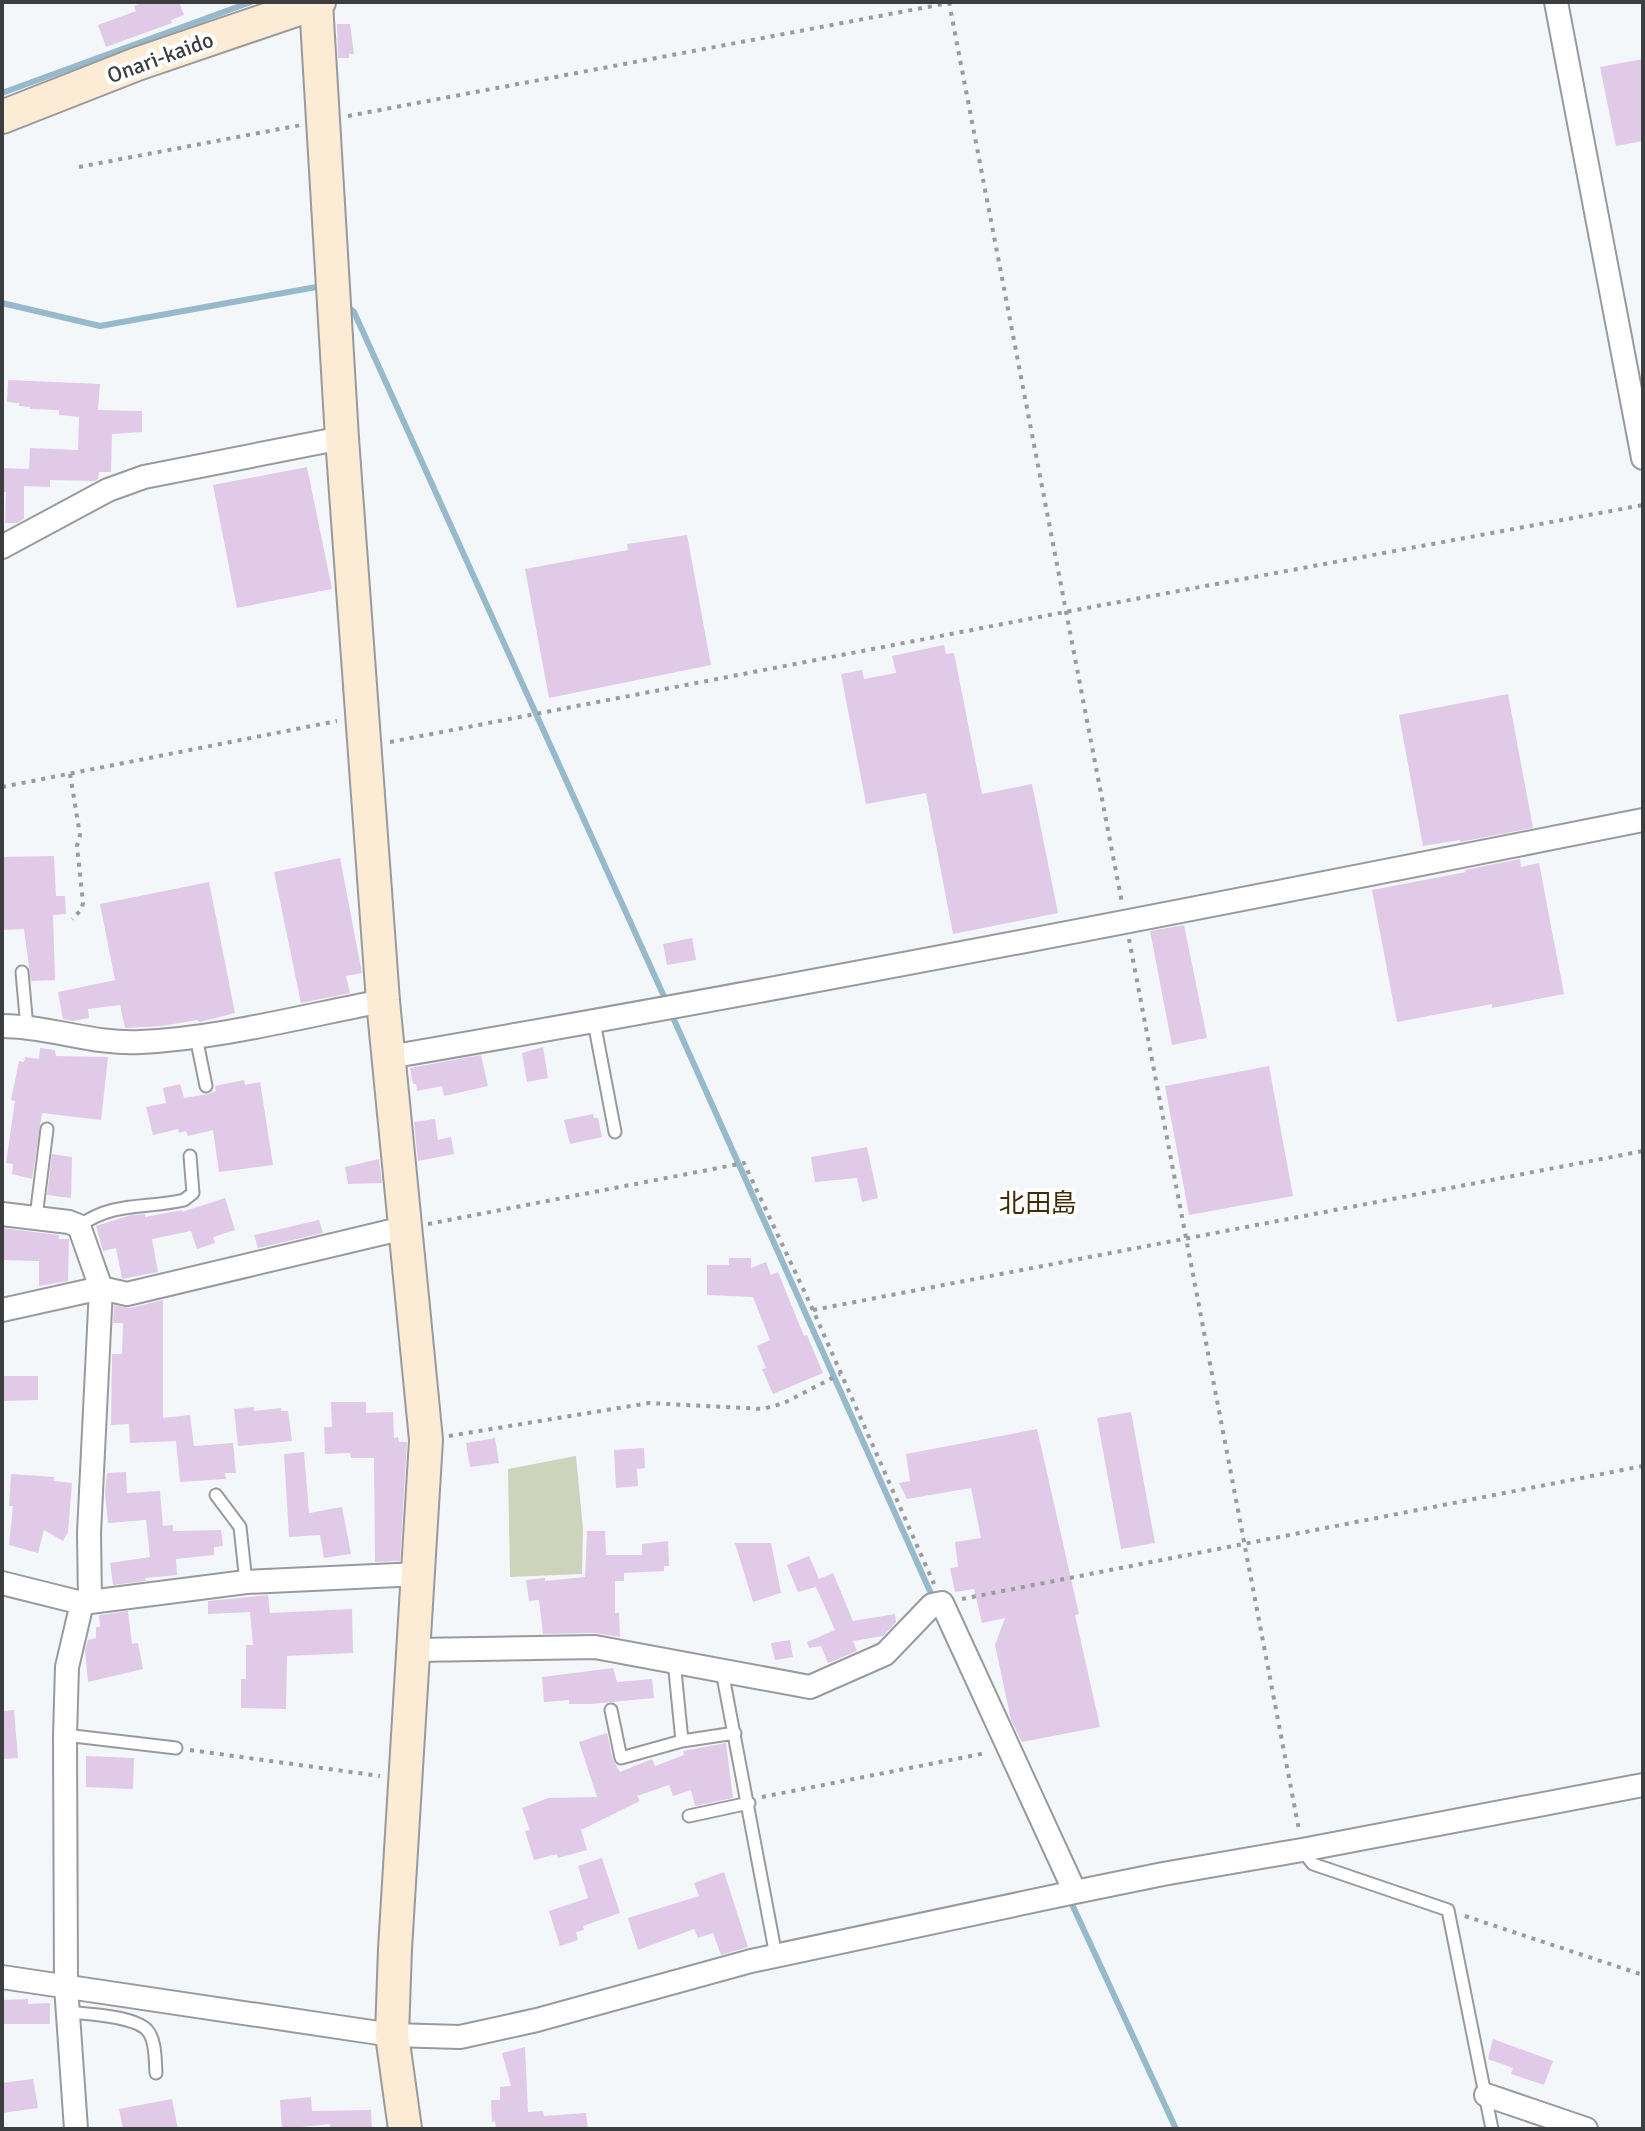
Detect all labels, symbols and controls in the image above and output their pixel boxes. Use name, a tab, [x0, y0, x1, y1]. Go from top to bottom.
street label: Onari-kaido	[103, 26, 217, 89]
district label: 北田島	[999, 1188, 1077, 1220]

